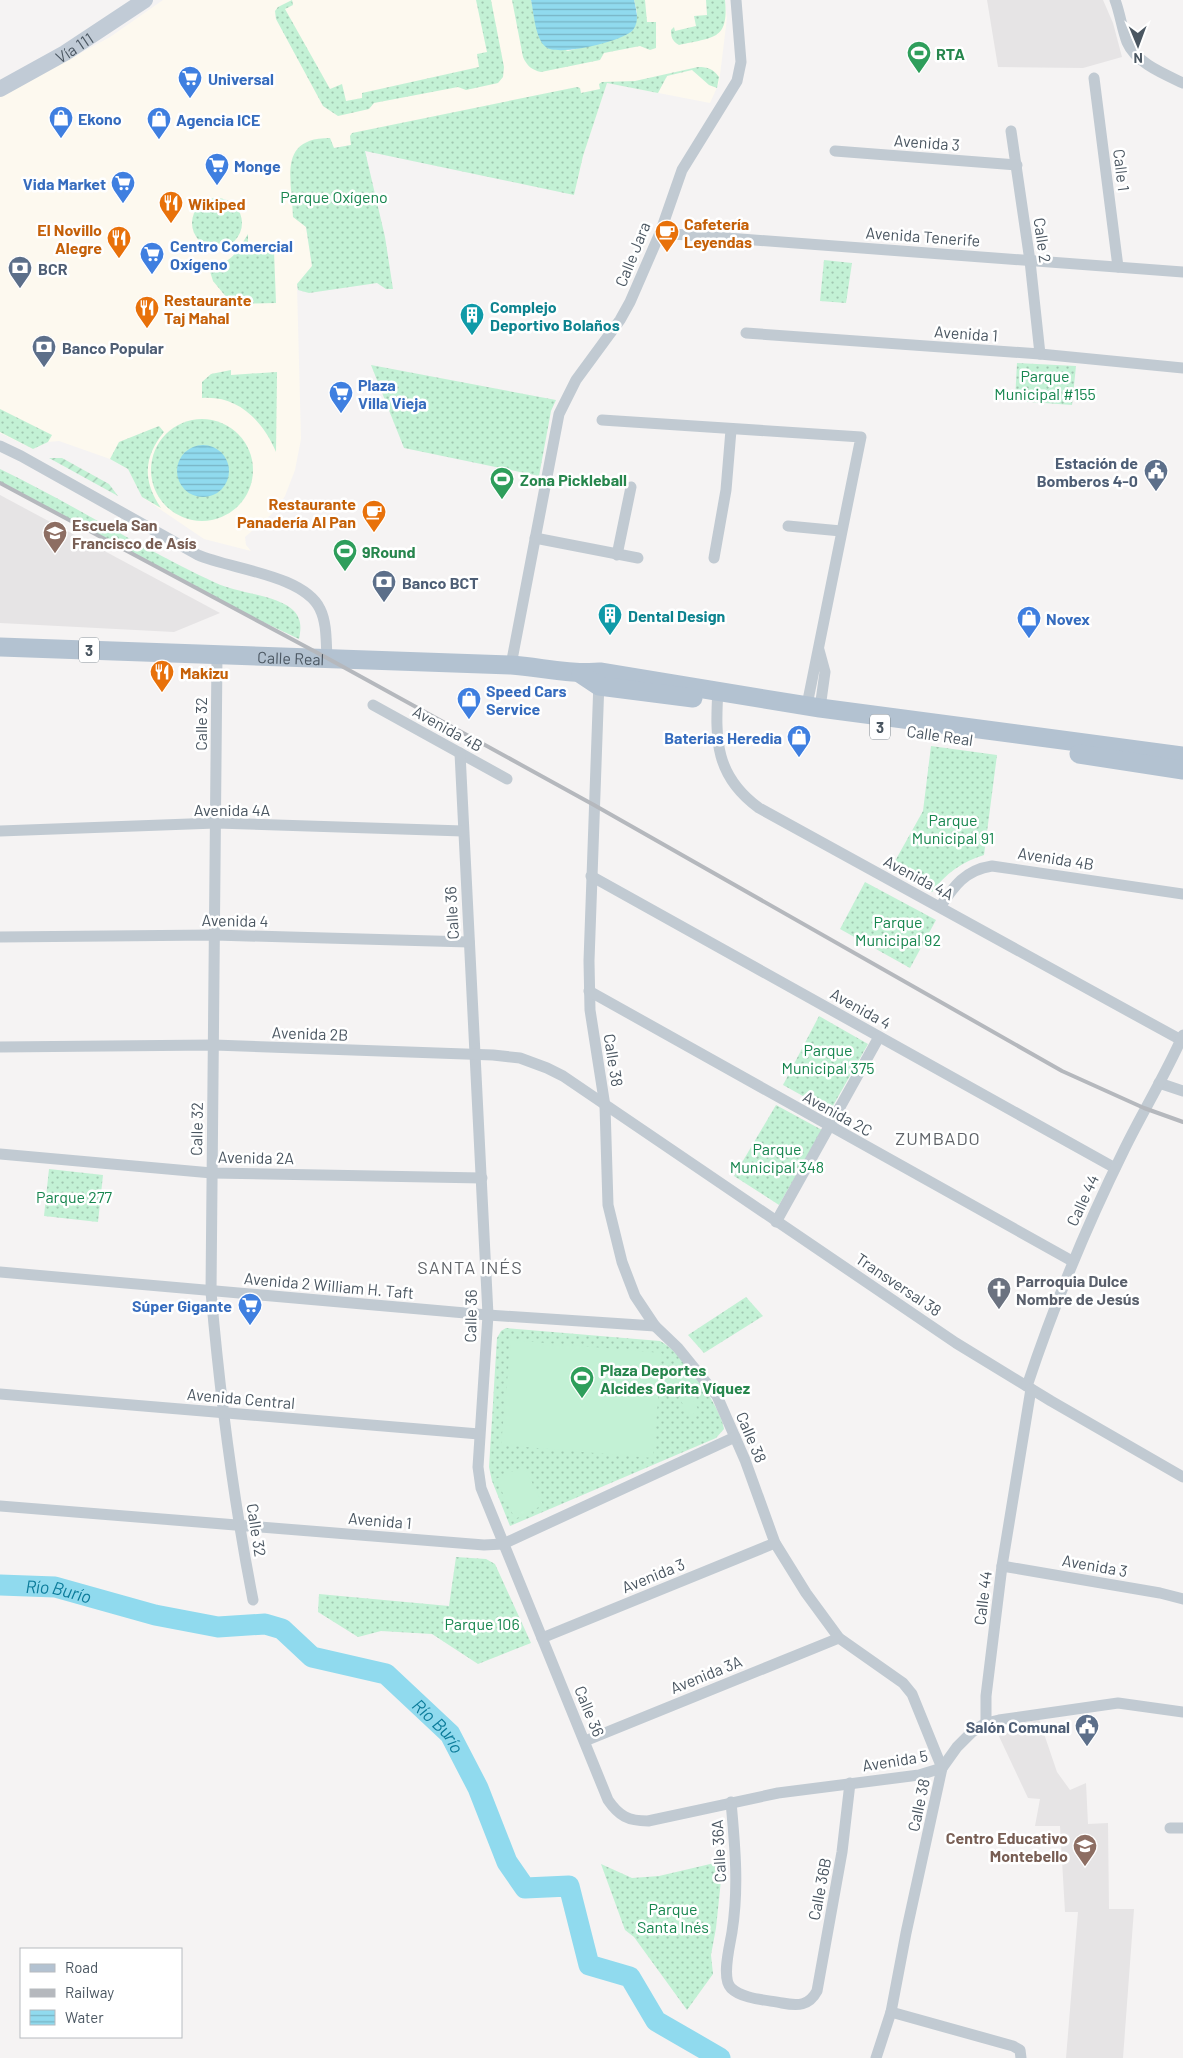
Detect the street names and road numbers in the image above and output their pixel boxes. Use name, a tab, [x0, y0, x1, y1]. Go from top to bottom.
street label: Vía 111	[52, 28, 96, 66]
street label: Avenida 3	[893, 130, 961, 154]
street label: Calle 1	[1110, 148, 1134, 192]
street label: Calle 2	[1030, 216, 1056, 264]
street label: Calle Jara	[610, 219, 654, 289]
street label: Avenida Tenerife	[865, 223, 981, 249]
street label: Avenida 1	[934, 321, 998, 345]
road number: 3	[79, 638, 99, 662]
street label: Calle Real	[257, 647, 325, 668]
street label: Calle 32	[191, 697, 210, 751]
street label: Avenida 4B	[410, 701, 486, 755]
road number: 3	[870, 714, 890, 740]
street label: Calle Real	[906, 721, 974, 749]
street label: Avenida 4A	[194, 800, 271, 819]
street label: Avenida 4B	[1017, 843, 1095, 873]
street label: Avenida 4A	[881, 851, 957, 903]
street label: Calle 36	[440, 886, 462, 940]
street label: Avenida 4	[201, 910, 269, 930]
street label: Avenida 4	[827, 984, 895, 1032]
street label: Avenida 2B	[271, 1022, 349, 1044]
street label: Calle 38	[600, 1032, 628, 1088]
street label: Avenida 2C	[800, 1086, 876, 1140]
street label: Calle 32	[186, 1102, 206, 1156]
street label: Avenida 2A	[218, 1147, 295, 1167]
street label: Calle 44	[1062, 1171, 1102, 1229]
street label: Transversal 38	[853, 1248, 945, 1320]
street label: Avenida 2 William H. Taft	[243, 1268, 415, 1302]
street label: Calle 36	[460, 1289, 480, 1343]
street label: Avenida Central	[186, 1384, 296, 1412]
street label: Calle 38	[733, 1409, 771, 1465]
street label: Calle 32	[243, 1502, 271, 1558]
street label: Avenida 1	[348, 1508, 412, 1532]
street label: Avenida 3	[1061, 1550, 1129, 1580]
street label: Avenida 3	[619, 1554, 687, 1596]
street label: Calle 44	[969, 1570, 995, 1626]
street label: Avenida 3A	[667, 1651, 745, 1697]
street label: Calle 36	[571, 1683, 609, 1739]
street label: Avenida 5	[861, 1745, 929, 1775]
street label: Calle 38	[903, 1777, 933, 1833]
street label: Calle 36A	[707, 1819, 729, 1883]
street label: Calle 36B	[804, 1856, 834, 1922]

